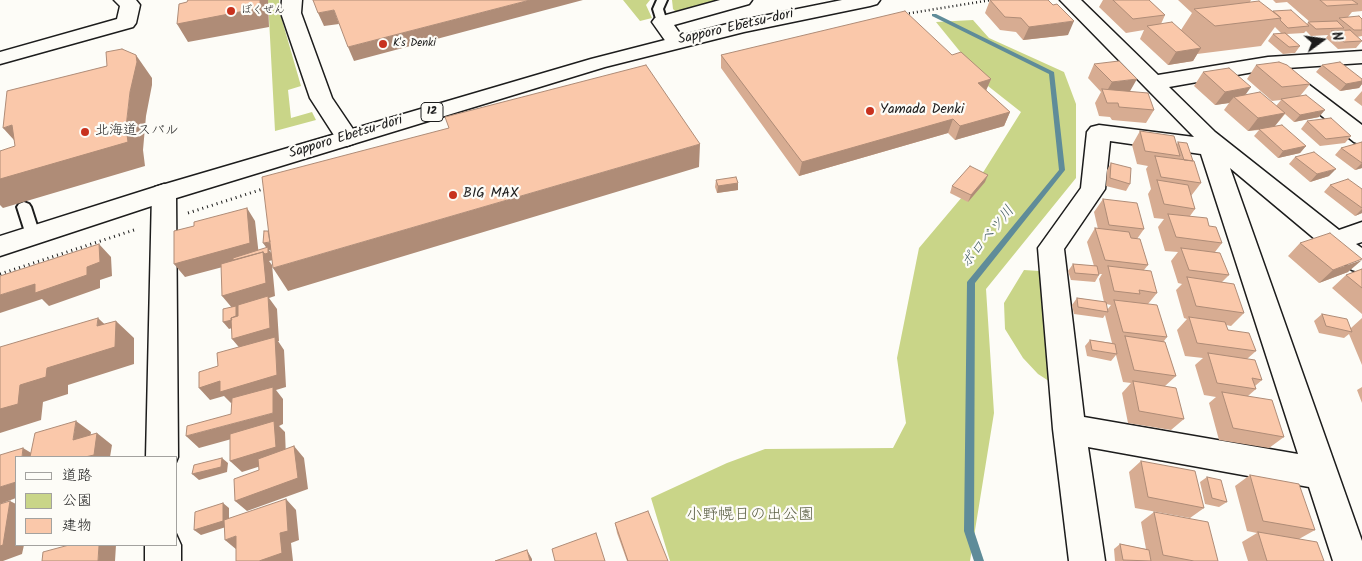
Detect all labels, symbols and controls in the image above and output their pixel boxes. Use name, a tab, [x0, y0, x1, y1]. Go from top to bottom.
place label: ぼくぜん	[241, 4, 285, 18]
marker: ぼくぜん	[225, 5, 237, 17]
street label: Sapporo Ebetsu-dori	[677, 7, 795, 49]
north arrow	[1297, 15, 1347, 65]
text: N	[1325, 29, 1348, 43]
place label: K's Denki	[393, 37, 436, 51]
marker: K's Denki	[377, 38, 389, 50]
road number: 12	[421, 102, 443, 121]
place label: Yamada Denki	[880, 103, 964, 119]
marker: Yamada Denki	[864, 105, 876, 117]
street label: Sapporo Ebetsu-dori	[287, 113, 405, 163]
place label: 北海道スバル	[95, 124, 179, 140]
marker: 北海道スバル	[79, 126, 91, 138]
place label: BIG MAX	[463, 187, 519, 203]
marker: BIG MAX	[447, 189, 459, 201]
water label: ポロベツ川	[958, 203, 1020, 273]
legend	[15, 456, 178, 546]
text: 道路	[62, 464, 92, 488]
text: 公園	[62, 489, 92, 513]
park label: 小野幌日の出公園	[686, 506, 814, 526]
text: 建物	[62, 514, 92, 538]

